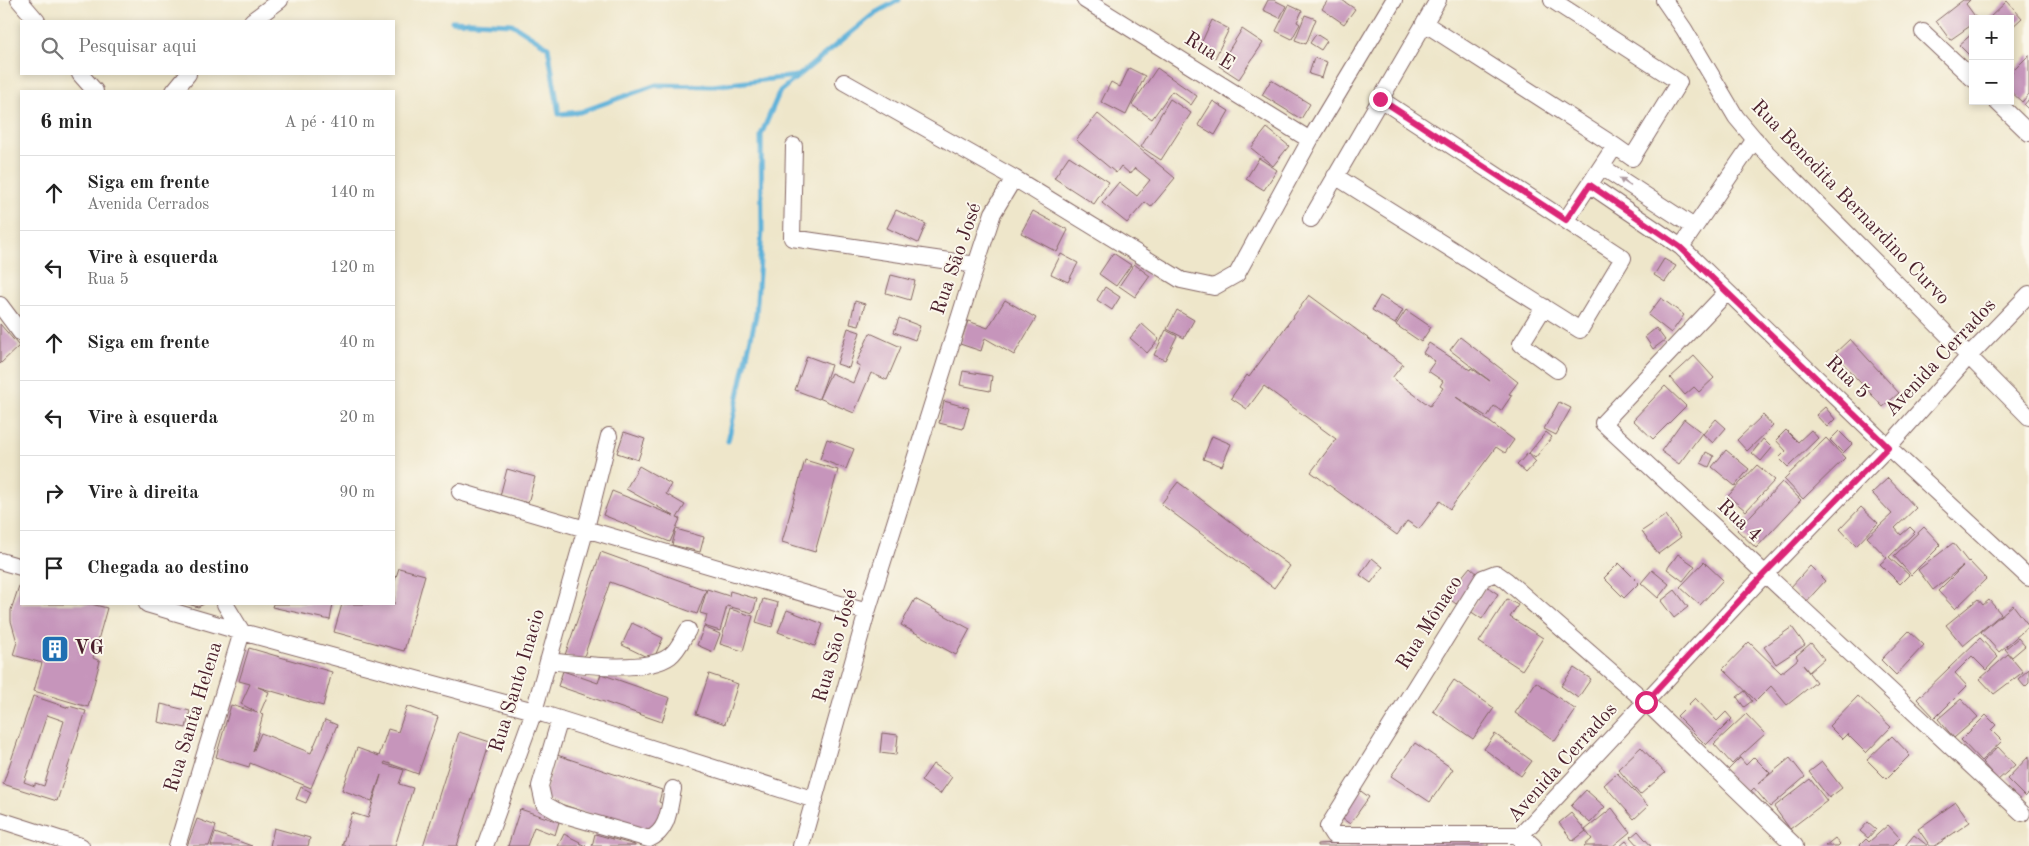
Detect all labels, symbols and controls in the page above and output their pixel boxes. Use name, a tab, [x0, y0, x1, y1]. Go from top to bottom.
map controls	[1969, 15, 2014, 105]
button: +	[1969, 15, 2014, 60]
search box	[20, 20, 395, 75]
street label: Rua E	[1181, 29, 1237, 75]
icon: search	[38, 34, 66, 62]
text: Pesquisar aqui	[78, 38, 197, 57]
button: −	[1969, 60, 2014, 105]
route end	[1369, 88, 1392, 111]
street label: Rua Benedita Bernardino Curvo	[1747, 97, 1953, 309]
text: 6 min	[40, 112, 93, 133]
text: A pé · 410 m	[284, 115, 375, 131]
text: Siga em frente	[87, 174, 210, 193]
one-way arrow	[1619, 178, 1632, 187]
icon: ahead	[40, 179, 68, 207]
text: 140 m	[330, 185, 375, 201]
text: Avenida Cerrados	[87, 197, 209, 213]
street label: Rua São José	[929, 200, 985, 318]
text: Vire à esquerda	[87, 249, 218, 268]
icon: left	[40, 254, 68, 282]
text: 120 m	[330, 260, 375, 276]
text: Rua 5	[87, 272, 129, 288]
street label: Avenida Cerrados	[1882, 295, 2000, 421]
icon: ahead	[40, 329, 68, 357]
text: Siga em frente	[87, 334, 210, 353]
text: 40 m	[339, 335, 375, 351]
street label: Rua 5	[1821, 353, 1873, 403]
icon: left	[40, 404, 68, 432]
text: Vire à esquerda	[87, 409, 218, 428]
text: 20 m	[339, 410, 375, 426]
icon: right	[40, 479, 68, 507]
text: Vire à direita	[87, 484, 199, 503]
text: 90 m	[339, 485, 375, 501]
street label: Rua 4	[1713, 496, 1765, 546]
icon: arrive	[40, 554, 68, 582]
text: Chegada ao destino	[87, 559, 249, 578]
street label: Rua Mônaco	[1393, 573, 1467, 673]
street label: Rua São José	[810, 587, 862, 705]
street label: Rua Santo Inacio	[487, 607, 549, 755]
building icon: VG	[40, 634, 70, 664]
place label: VG	[74, 639, 104, 659]
street label: Rua Santa Helena	[162, 639, 226, 795]
route start	[1635, 691, 1658, 714]
street label: Avenida Cerrados	[1504, 699, 1622, 827]

